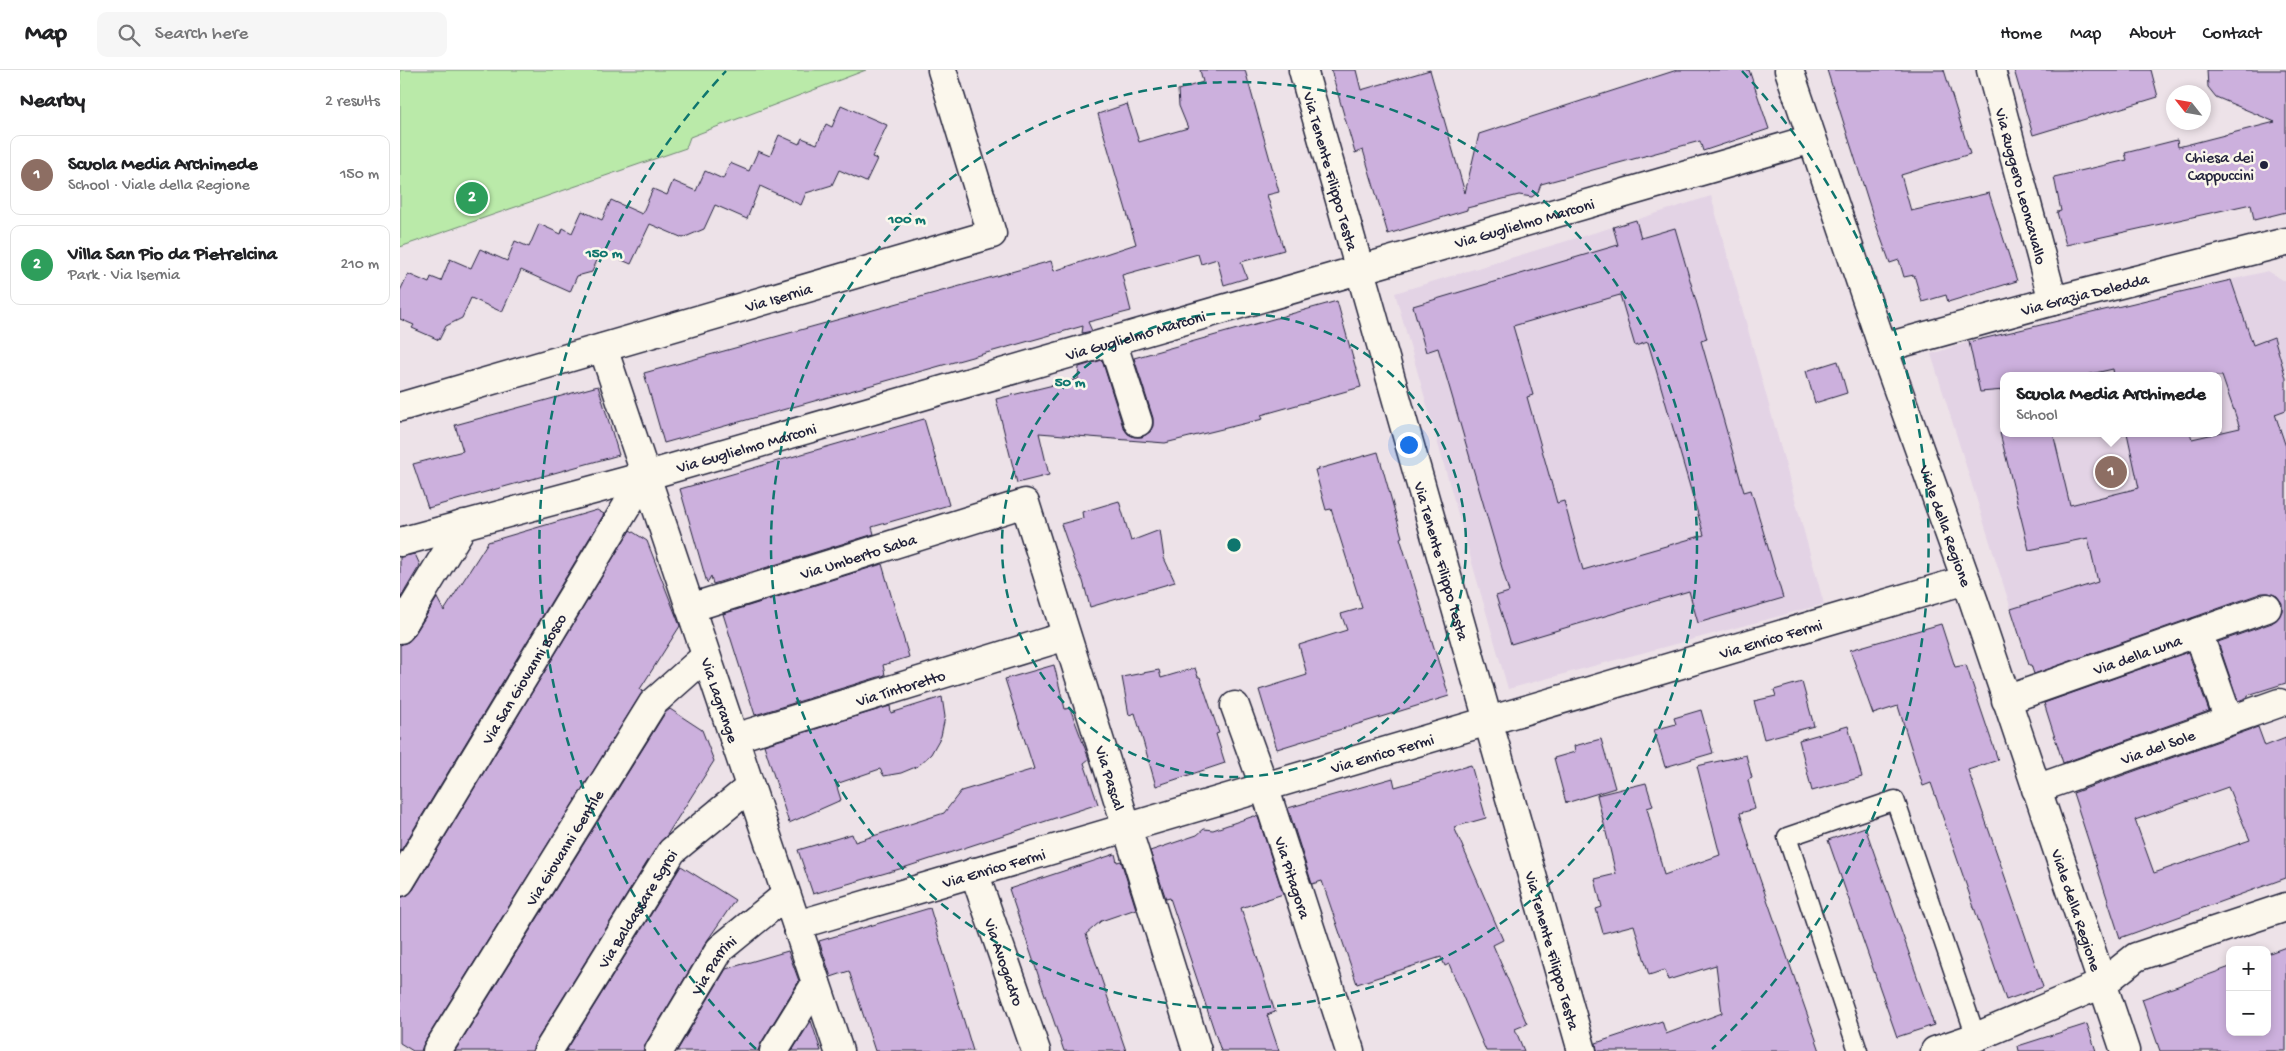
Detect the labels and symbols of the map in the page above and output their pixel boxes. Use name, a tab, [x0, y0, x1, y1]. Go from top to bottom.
north arrow	[2166, 85, 2211, 130]
street label: Via Tenente Filippo Testa	[1297, 90, 1360, 254]
street label: Via Ruggero Leoncavallo	[1988, 106, 2049, 267]
place label: Chiesa dei Cappuccini	[2185, 150, 2254, 187]
marker: Chiesa dei Cappuccini	[2258, 159, 2270, 171]
pin: 2	[456, 179, 488, 217]
street label: Via Guglielmo Marconi	[1452, 196, 1597, 255]
text: 100 m	[887, 211, 926, 229]
text: 150 m	[585, 245, 623, 263]
street label: Via Grazia Deledda	[2019, 271, 2152, 323]
street label: Via Isernia	[743, 281, 816, 319]
street label: Via Guglielmo Marconi	[1063, 309, 1208, 367]
text: 50 m	[1055, 374, 1086, 392]
street label: Via Guglielmo Marconi	[674, 421, 819, 480]
your location	[1396, 432, 1422, 458]
pin: 1	[2095, 453, 2127, 491]
street label: Viale della Regione	[1912, 462, 1974, 591]
street label: Via Tenente Filippo Testa	[1407, 479, 1471, 644]
street label: Via Umberto Saba	[798, 531, 920, 586]
centre of rings	[1225, 536, 1243, 554]
street label: Via San Giovanni Bosco	[479, 611, 573, 750]
street label: Via Enrico Fermi	[1717, 617, 1825, 665]
street label: Via della Luna	[2091, 632, 2186, 682]
street label: Via Lagrange	[694, 655, 741, 746]
street label: Via Tintoretto	[853, 668, 948, 713]
street label: Via del Sole	[2118, 727, 2199, 771]
street label: Via Enrico Fermi	[1328, 732, 1437, 780]
street label: Via Pascal	[1089, 743, 1127, 813]
street label: Via Giovanni Gentile	[523, 787, 610, 911]
street label: Via Pitagora	[1268, 834, 1313, 923]
street label: Via Enrico Fermi	[940, 846, 1048, 895]
street label: Viale della Regione	[2045, 846, 2104, 975]
street label: Via Baldassare Sgroi	[595, 847, 683, 974]
street label: Via Tenente Filippo Testa	[1518, 869, 1582, 1034]
street label: Via Avogadro	[978, 916, 1026, 1009]
street label: Via Parrini	[688, 933, 742, 1000]

